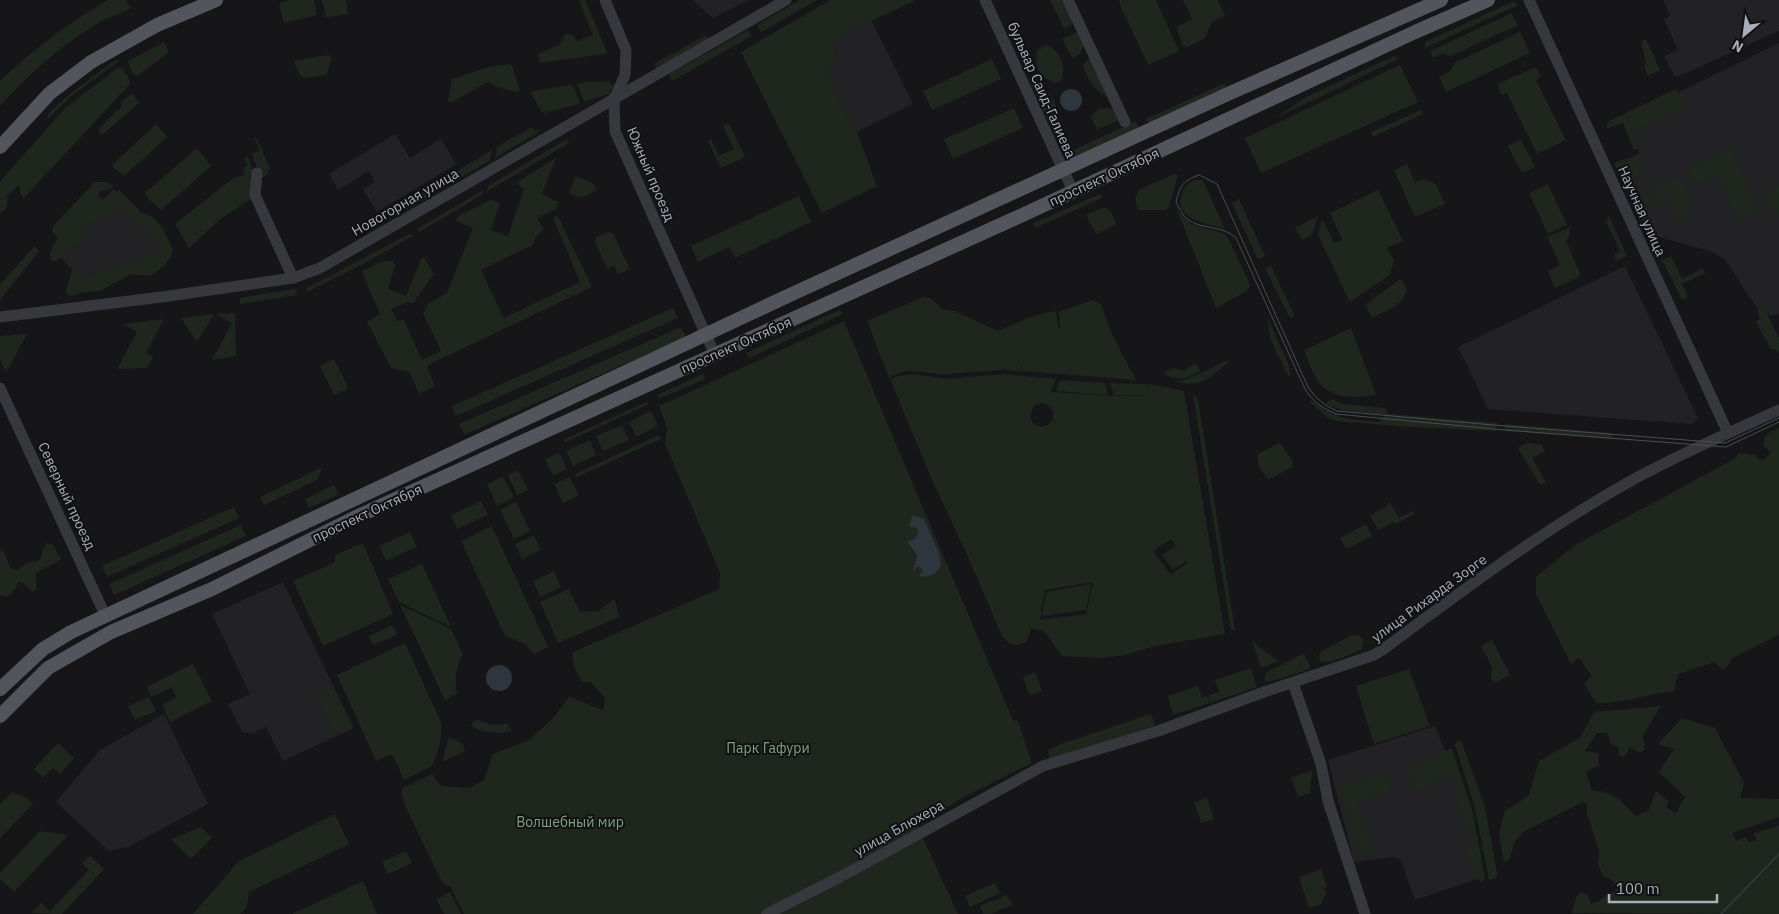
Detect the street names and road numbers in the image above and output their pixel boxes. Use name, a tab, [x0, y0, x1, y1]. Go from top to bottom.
street label: бульвар Саид-Галиева	[1004, 19, 1080, 161]
street label: Южный проезд	[623, 124, 679, 224]
street label: проспект Октября	[1046, 144, 1162, 210]
street label: Научная улица	[1614, 163, 1670, 259]
street label: Новогорная улица	[348, 164, 462, 240]
street label: проспект Октября	[678, 312, 794, 378]
street label: Северный проезд	[34, 439, 100, 553]
street label: проспект Октября	[309, 480, 425, 546]
street label: улица Рихарда Зорге	[1368, 550, 1490, 646]
street label: улица Блюхера	[851, 796, 947, 860]

